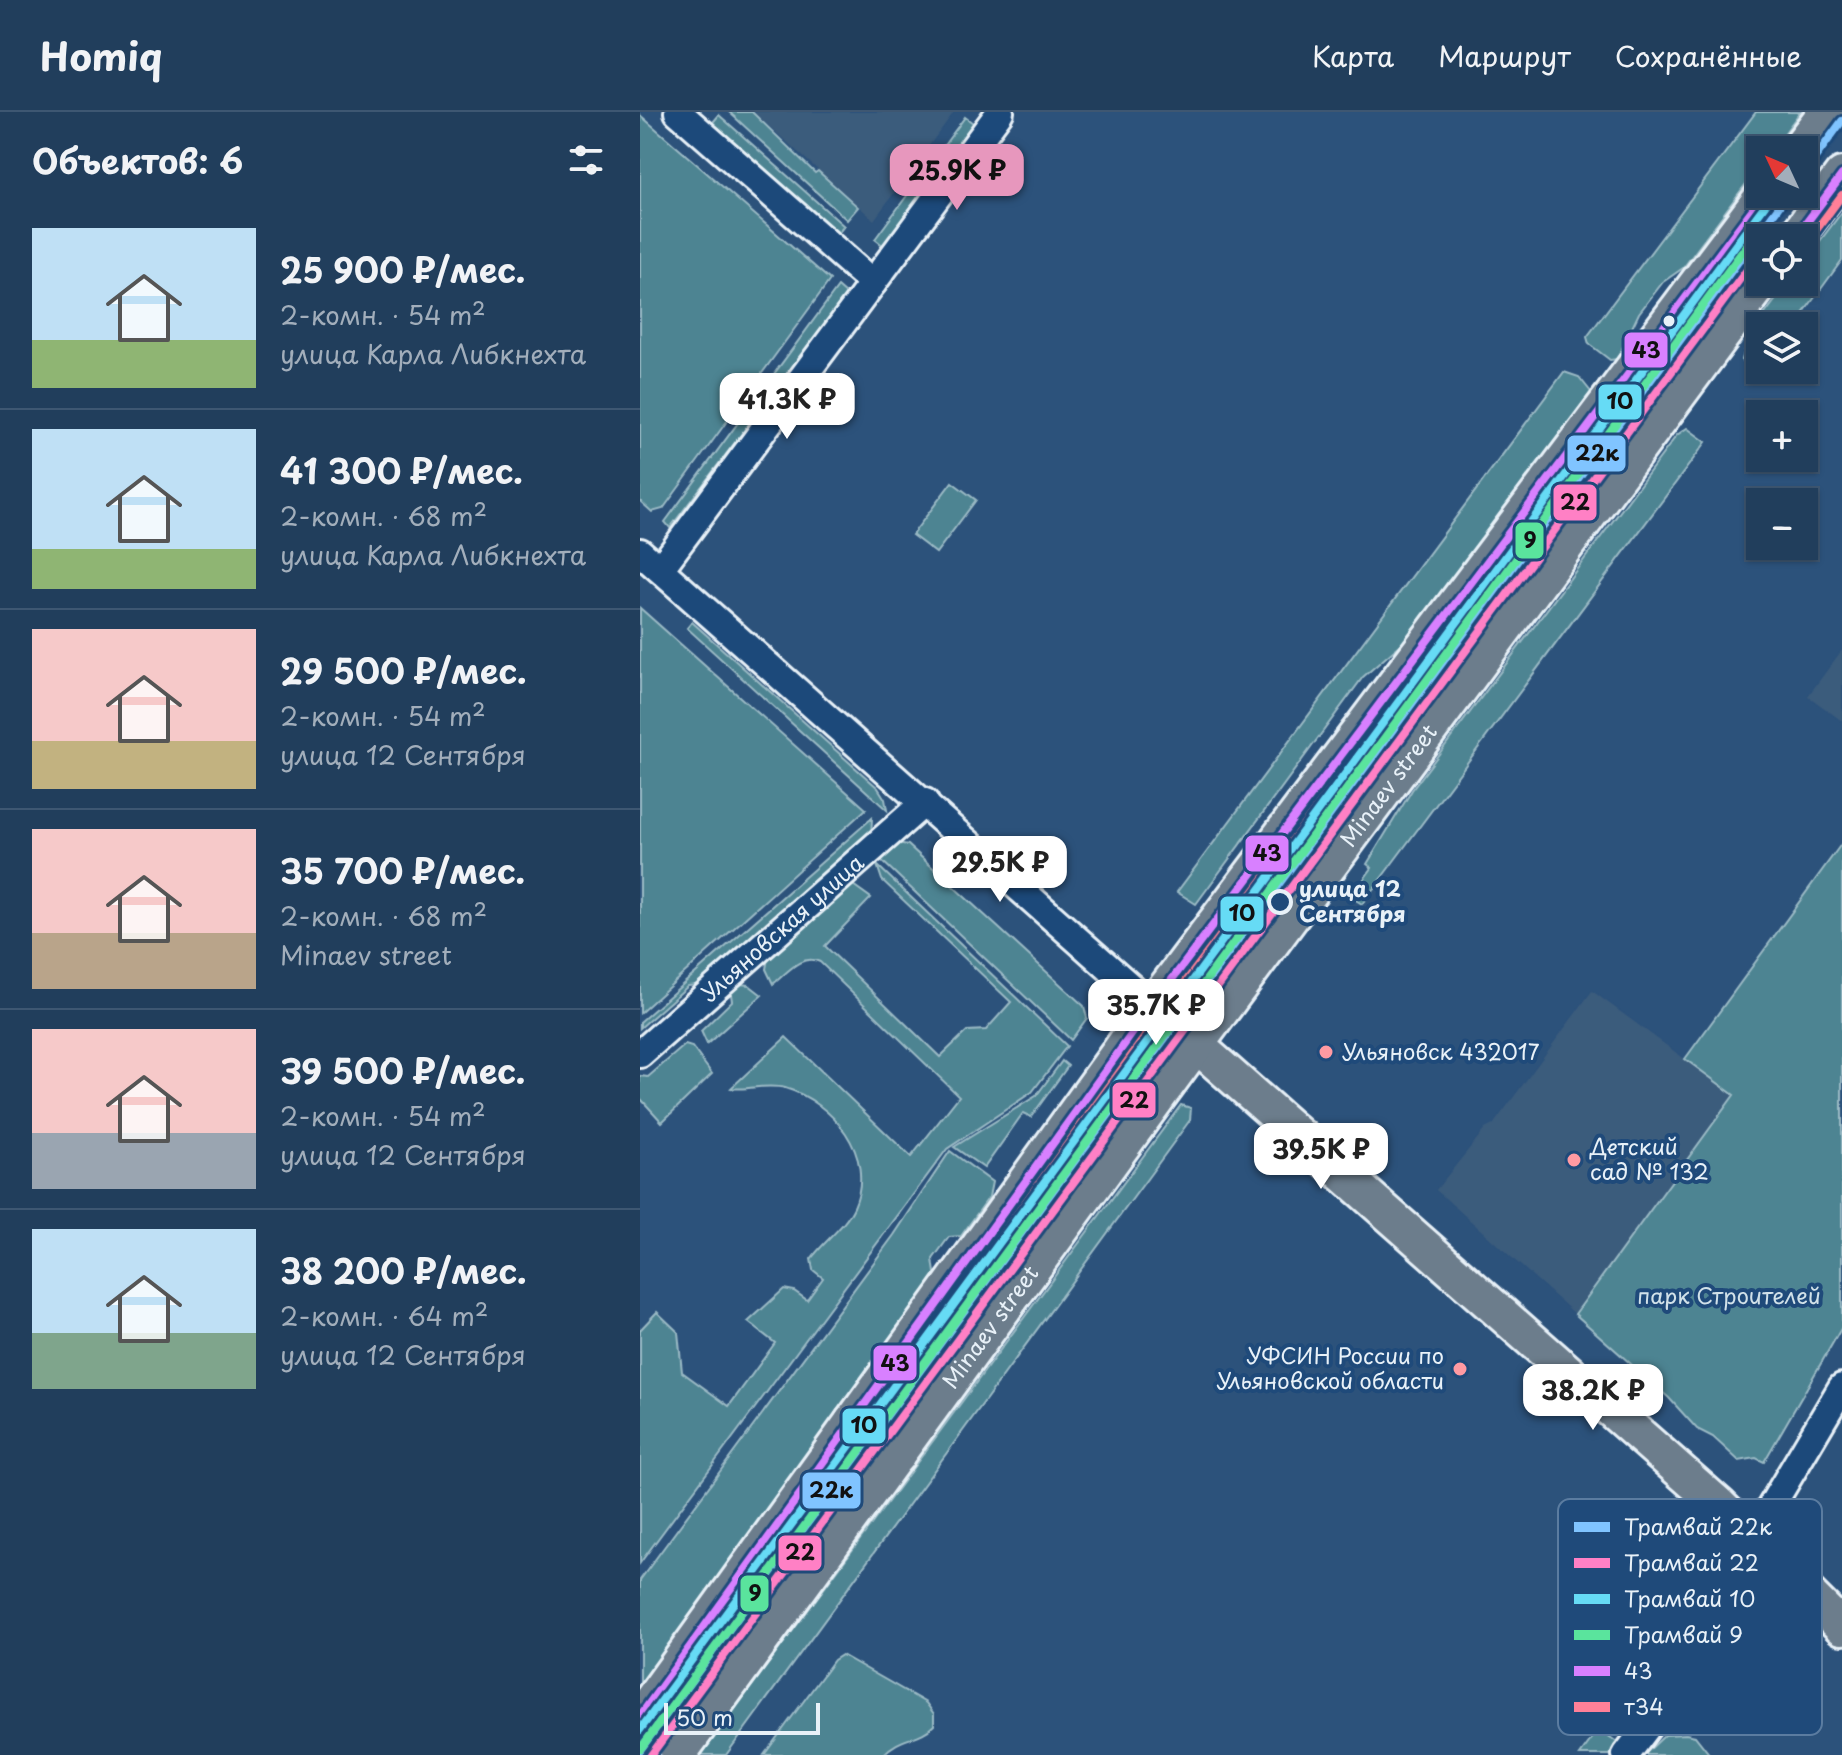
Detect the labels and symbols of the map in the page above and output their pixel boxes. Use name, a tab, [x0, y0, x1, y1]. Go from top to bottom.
north arrow	[1746, 136, 1818, 208]
pin: 25.9K ₽	[883, 144, 1031, 212]
unlabelled marker	[1661, 313, 1677, 329]
line badge: 43	[1623, 331, 1669, 369]
text: 43	[1631, 332, 1661, 365]
pin: 41.3K ₽	[713, 373, 861, 441]
line badge: 10	[1597, 383, 1643, 421]
text: 10	[1607, 383, 1633, 416]
line badge: 22к	[1566, 434, 1627, 473]
text: 22к	[1575, 435, 1620, 468]
line badge: 22	[1552, 483, 1598, 522]
text: 22	[1560, 484, 1590, 517]
line badge: 9	[1514, 521, 1545, 560]
text: 9	[1523, 522, 1537, 555]
street label: Minaev street	[1331, 716, 1444, 853]
line badge: 43	[1244, 834, 1290, 873]
text: 43	[1252, 835, 1282, 868]
pin: 29.5K ₽	[926, 836, 1074, 904]
street label: Ульяновская улица	[692, 846, 870, 1008]
place label: улица 12 Сентября	[1299, 871, 1406, 929]
marker: улица 12 Сентября	[1268, 890, 1292, 914]
line badge: 10	[1219, 895, 1265, 933]
text: 10	[1229, 895, 1255, 928]
pin: 35.7K ₽	[1082, 979, 1230, 1047]
place label: Ульяновск 432017	[1342, 1034, 1540, 1067]
marker: Ульяновск 432017	[1317, 1043, 1335, 1061]
line badge: 22	[1111, 1081, 1157, 1119]
text: 22	[1119, 1082, 1149, 1115]
pin: 39.5K ₽	[1247, 1123, 1395, 1191]
place label: Детский сад № 132	[1589, 1129, 1709, 1187]
marker: Детский сад № 132	[1565, 1151, 1583, 1169]
street label: Minaev street	[933, 1258, 1046, 1395]
park label: парк Строителей	[1637, 1278, 1821, 1311]
place label: УФСИН России по Ульяновской области	[1216, 1338, 1444, 1396]
line badge: 43	[872, 1344, 918, 1382]
text: 43	[880, 1345, 910, 1378]
marker: УФСИН России по Ульяновской области	[1451, 1360, 1469, 1378]
pin: 38.2K ₽	[1519, 1364, 1667, 1432]
line badge: 10	[841, 1407, 887, 1445]
text: 10	[851, 1407, 877, 1440]
line badge: 22к	[801, 1471, 862, 1510]
text: 22к	[809, 1472, 854, 1505]
legend	[1558, 1499, 1822, 1735]
text: Трамвай 22к	[1624, 1509, 1773, 1542]
line badge: 22	[777, 1534, 823, 1572]
text: 22	[785, 1534, 815, 1567]
text: Трамвай 22	[1624, 1545, 1759, 1578]
line badge: 9	[739, 1574, 770, 1613]
text: 9	[748, 1575, 762, 1608]
text: Трамвай 10	[1624, 1581, 1755, 1614]
text: Трамвай 9	[1624, 1617, 1743, 1650]
text: 43	[1624, 1653, 1653, 1686]
text: т34	[1624, 1689, 1664, 1722]
scale bar	[664, 1699, 820, 1735]

